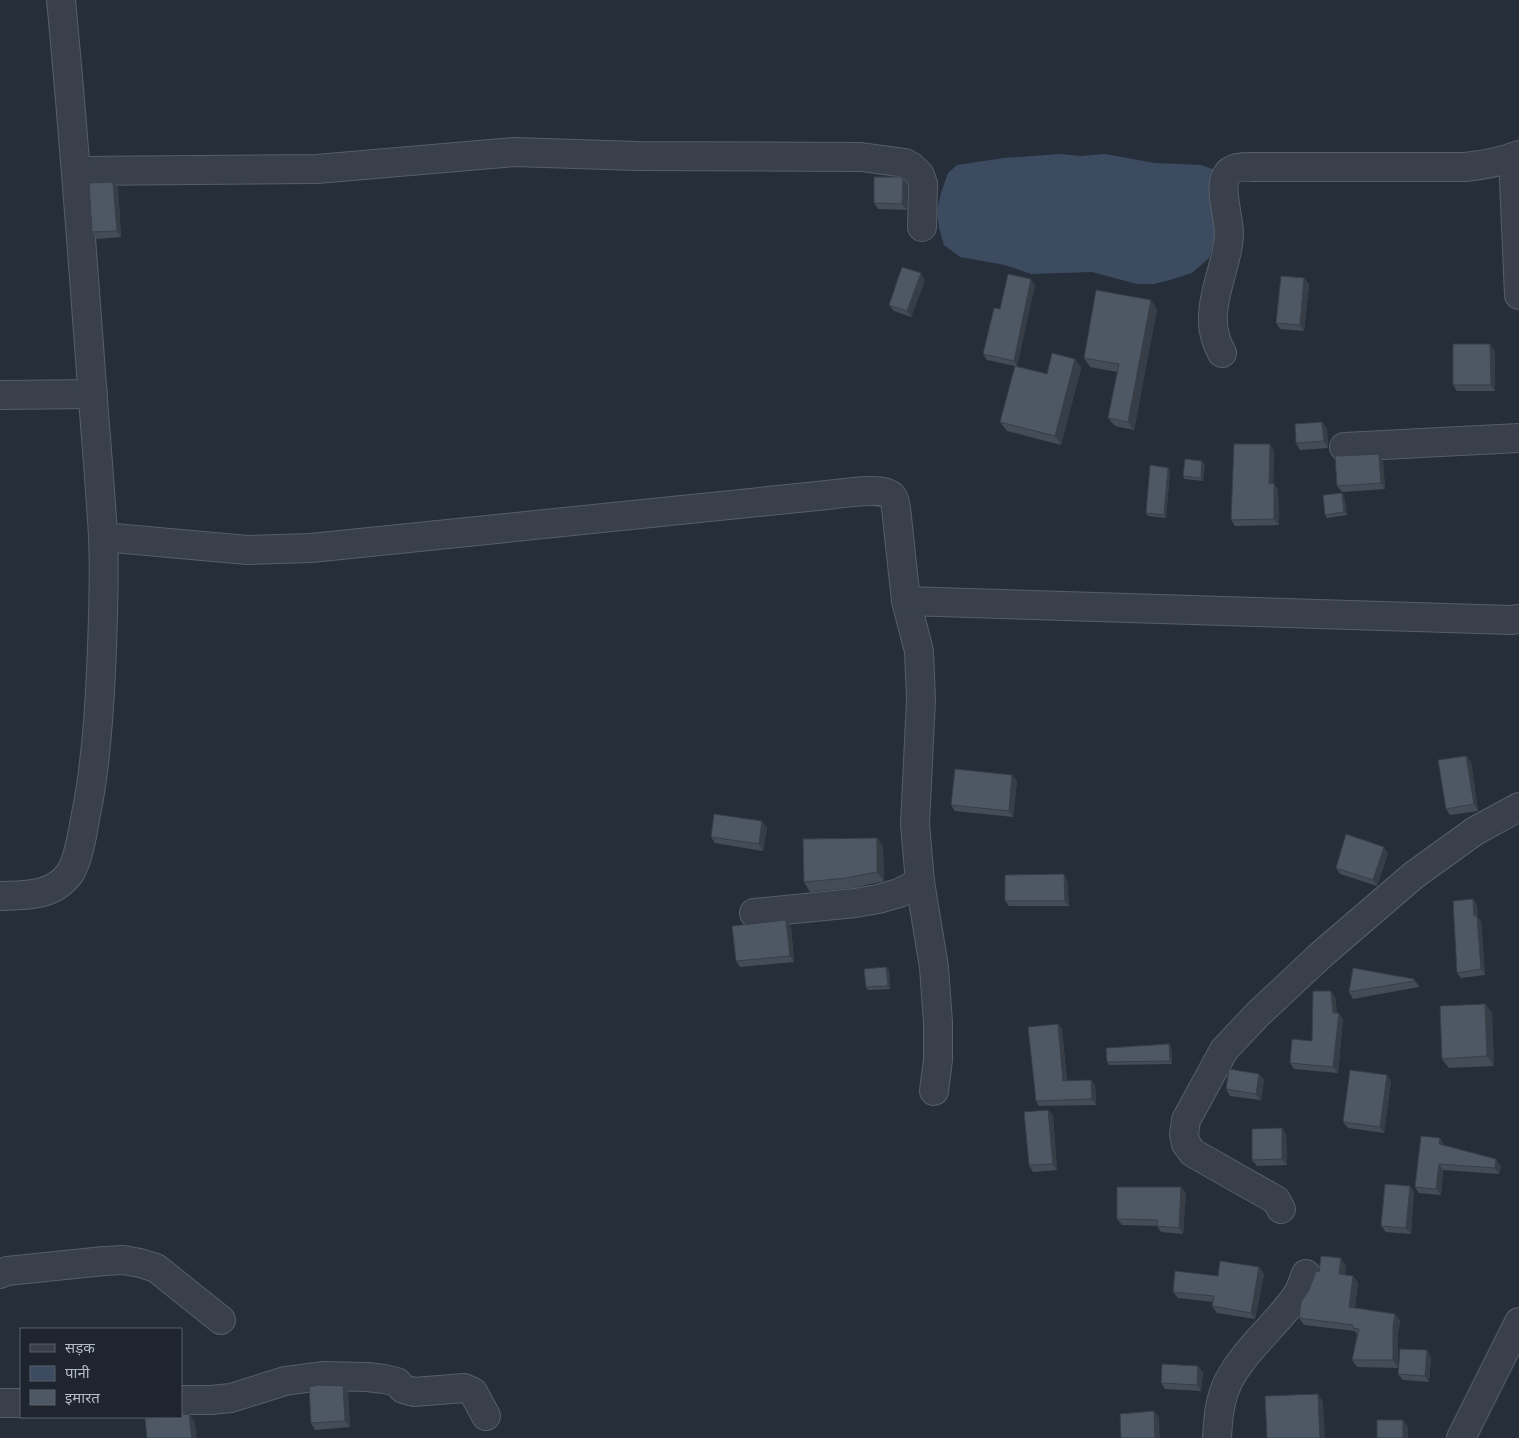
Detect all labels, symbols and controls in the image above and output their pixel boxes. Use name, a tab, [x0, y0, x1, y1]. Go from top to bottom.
legend	[20, 1328, 182, 1418]
text: सड़क	[65, 1338, 95, 1357]
text: पानी	[65, 1363, 91, 1382]
text: इमारत	[65, 1388, 100, 1407]

